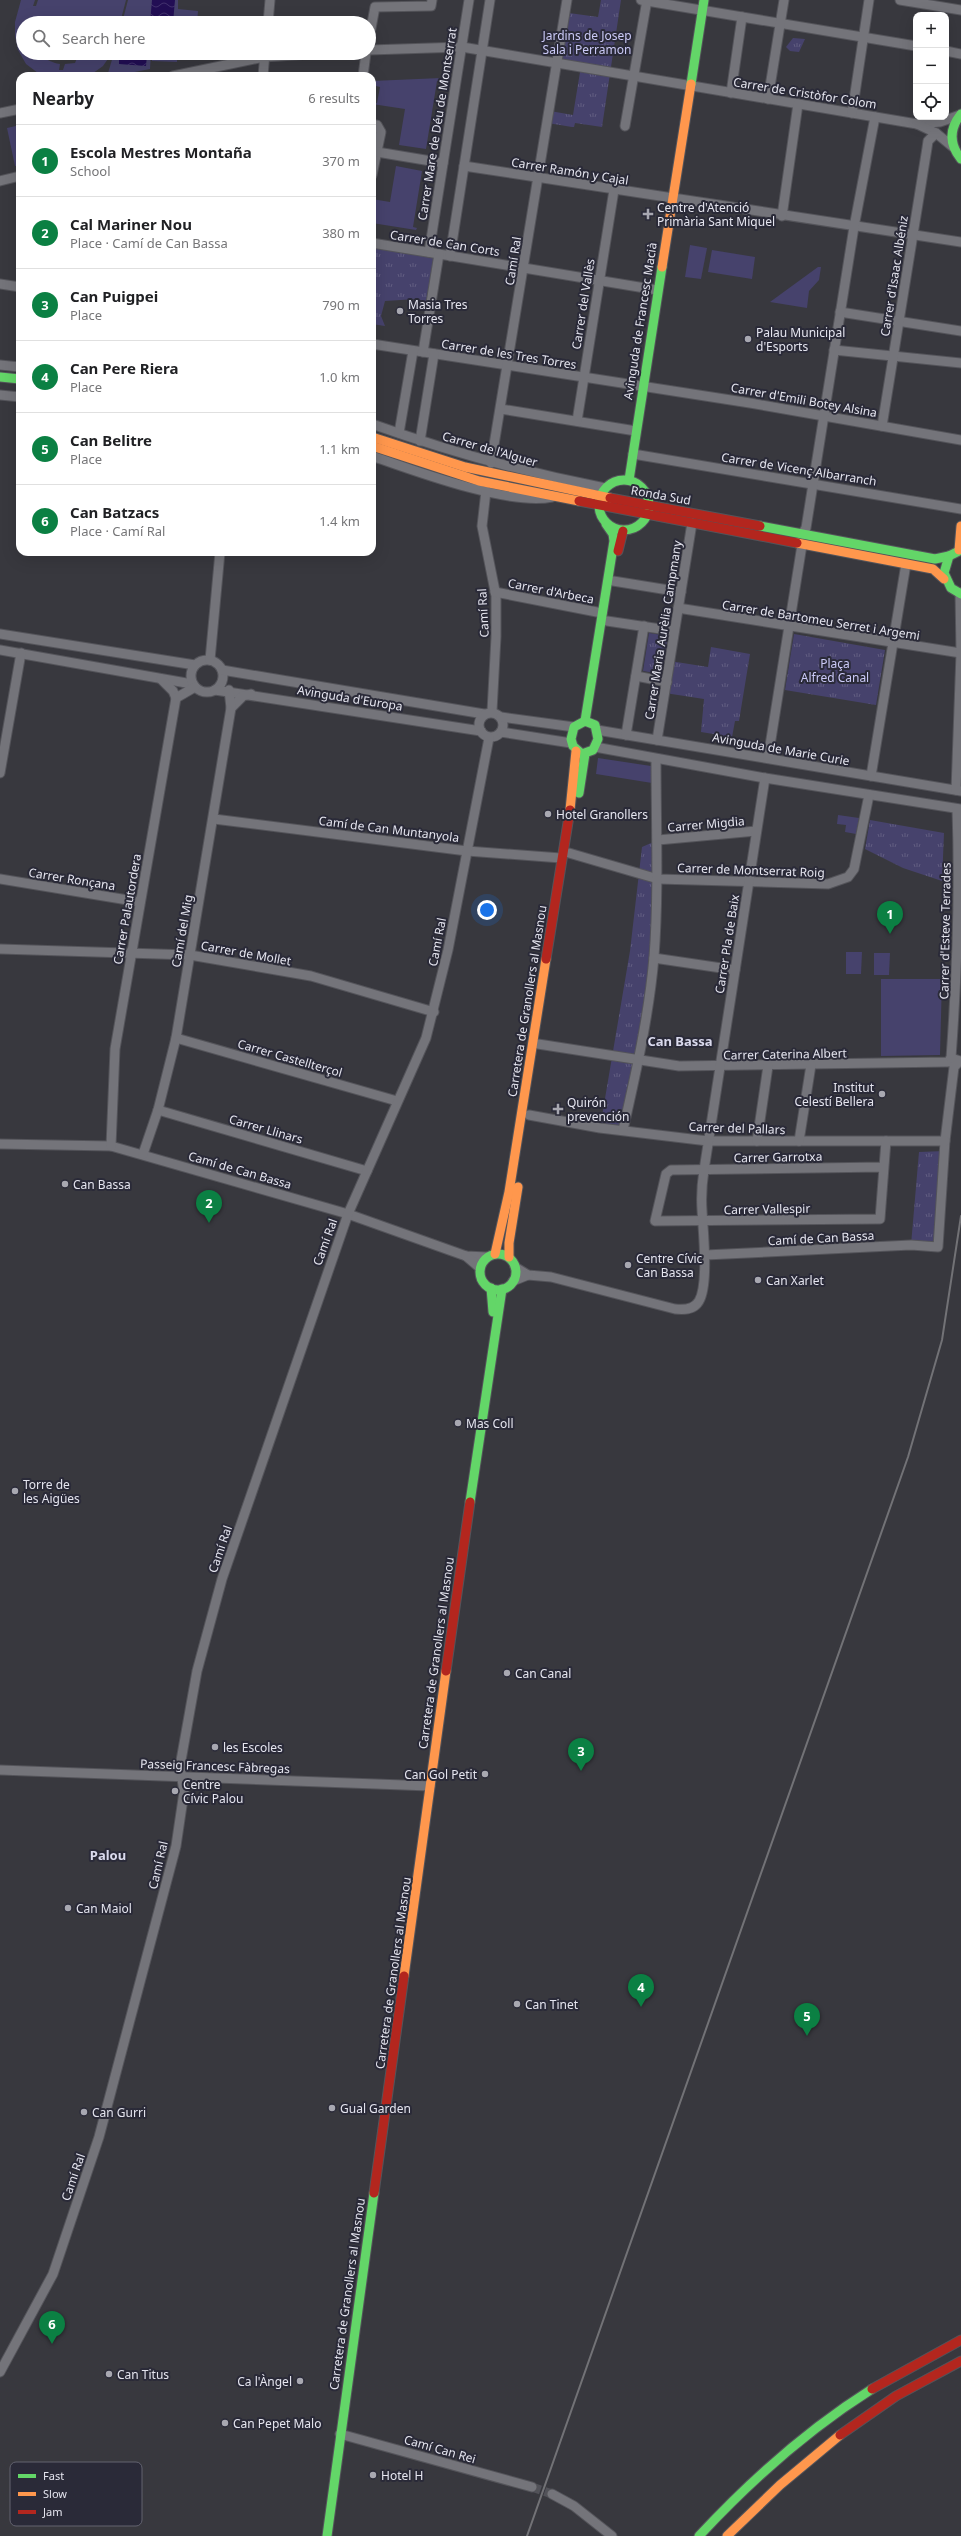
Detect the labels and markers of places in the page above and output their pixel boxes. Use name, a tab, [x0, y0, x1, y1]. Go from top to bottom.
place label: Centre d'Atenció Primària Sant Miquel	[657, 199, 775, 230]
marker: Centre d'Atenció Primària Sant Miquel	[642, 208, 654, 220]
place label: Masia Tres Torres	[408, 296, 468, 327]
marker: Masia Tres Torres	[395, 306, 405, 316]
place label: Palau Municipal d'Esports	[756, 324, 845, 355]
marker: Palau Municipal d'Esports	[743, 334, 753, 344]
place label: Hotel Granollers	[556, 806, 648, 823]
marker: Hotel Granollers	[543, 809, 553, 819]
pin: 1	[877, 901, 903, 934]
place label: Institut Celestí Bellera	[795, 1079, 875, 1110]
marker: Institut Celestí Bellera	[877, 1089, 887, 1099]
place label: Quirón prevención	[567, 1094, 629, 1125]
marker: Quirón prevención	[552, 1103, 564, 1115]
place label: Can Bassa	[73, 1176, 131, 1193]
marker: Can Bassa	[60, 1179, 70, 1189]
pin: 2	[196, 1190, 222, 1223]
place label: Centre Cívic Can Bassa	[636, 1250, 703, 1281]
marker: Centre Cívic Can Bassa	[623, 1260, 633, 1270]
place label: Can Xarlet	[766, 1272, 824, 1289]
marker: Can Xarlet	[753, 1275, 763, 1285]
place label: Mas Coll	[466, 1415, 514, 1432]
marker: Mas Coll	[453, 1418, 463, 1428]
place label: Torre de les Aigües	[23, 1476, 80, 1507]
marker: Torre de les Aigües	[10, 1486, 20, 1496]
place label: Can Canal	[515, 1665, 571, 1682]
marker: Can Canal	[502, 1668, 512, 1678]
pin: 3	[568, 1738, 594, 1771]
place label: les Escoles	[223, 1739, 283, 1756]
marker: les Escoles	[210, 1742, 220, 1752]
place label: Can Gol Petit	[404, 1766, 478, 1783]
marker: Can Gol Petit	[480, 1769, 490, 1779]
place label: Centre Cívic Palou	[183, 1776, 244, 1807]
marker: Centre Cívic Palou	[170, 1786, 180, 1796]
place label: Can Maiol	[76, 1900, 132, 1917]
marker: Can Maiol	[63, 1903, 73, 1913]
pin: 4	[628, 1974, 654, 2007]
place label: Can Tinet	[525, 1996, 579, 2013]
marker: Can Tinet	[512, 1999, 522, 2009]
pin: 5	[794, 2003, 820, 2036]
place label: Gual Garden	[340, 2100, 411, 2117]
marker: Gual Garden	[327, 2103, 337, 2113]
place label: Can Gurri	[92, 2104, 146, 2121]
marker: Can Gurri	[79, 2107, 89, 2117]
pin: 6	[39, 2311, 65, 2344]
place label: Can Titus	[117, 2366, 169, 2383]
marker: Can Titus	[104, 2369, 114, 2379]
place label: Ca l'Àngel	[237, 2373, 292, 2390]
marker: Ca l'Àngel	[295, 2376, 305, 2386]
place label: Can Pepet Malo	[233, 2415, 321, 2432]
marker: Can Pepet Malo	[220, 2418, 230, 2428]
place label: Hotel H	[381, 2467, 423, 2484]
marker: Hotel H	[368, 2470, 378, 2480]

